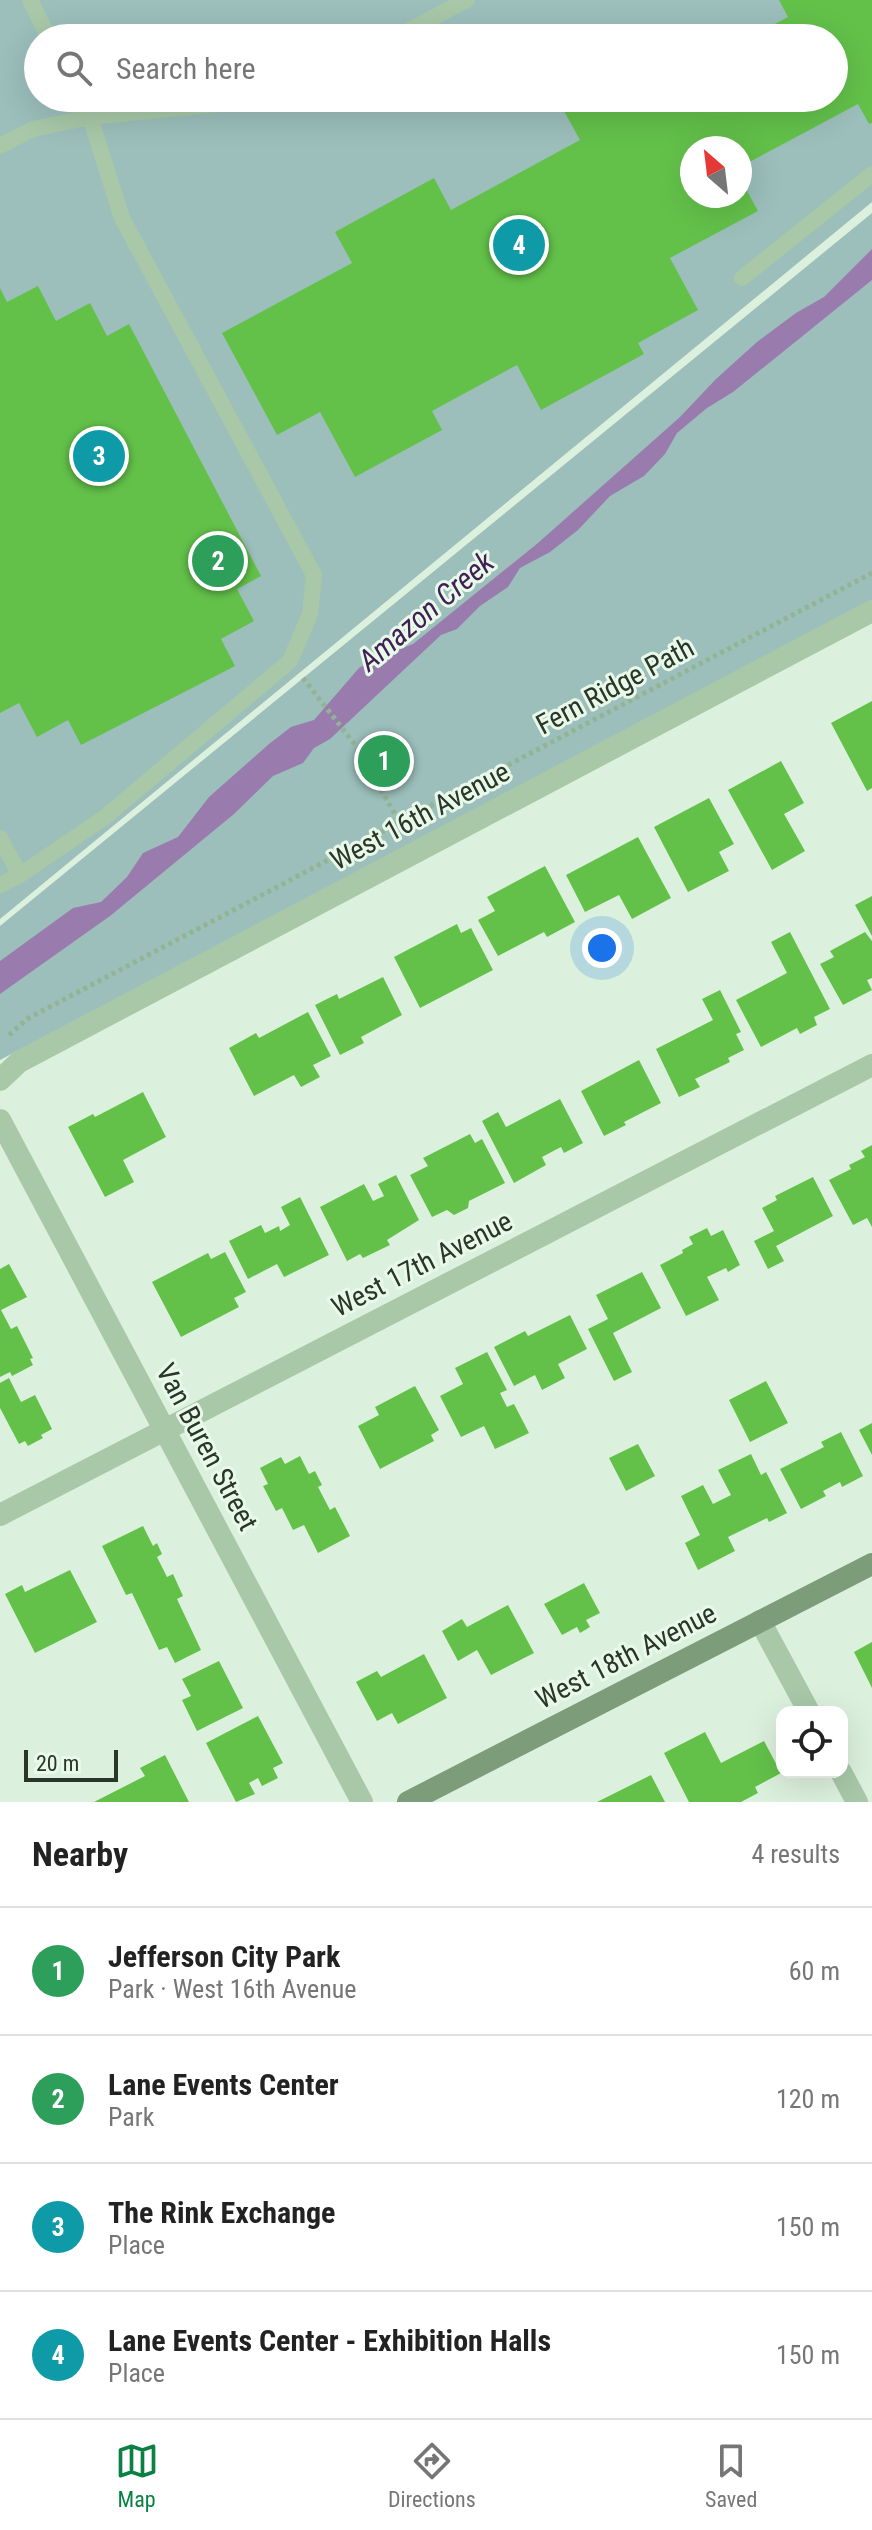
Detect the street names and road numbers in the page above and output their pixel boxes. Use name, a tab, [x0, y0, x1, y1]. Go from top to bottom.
street label: Fern Ridge Path	[530, 631, 700, 741]
street label: West 16th Avenue	[325, 755, 515, 877]
street label: West 17th Avenue	[326, 1204, 518, 1324]
street label: Van Buren Street	[149, 1358, 265, 1536]
street label: West 18th Avenue	[530, 1596, 722, 1716]

